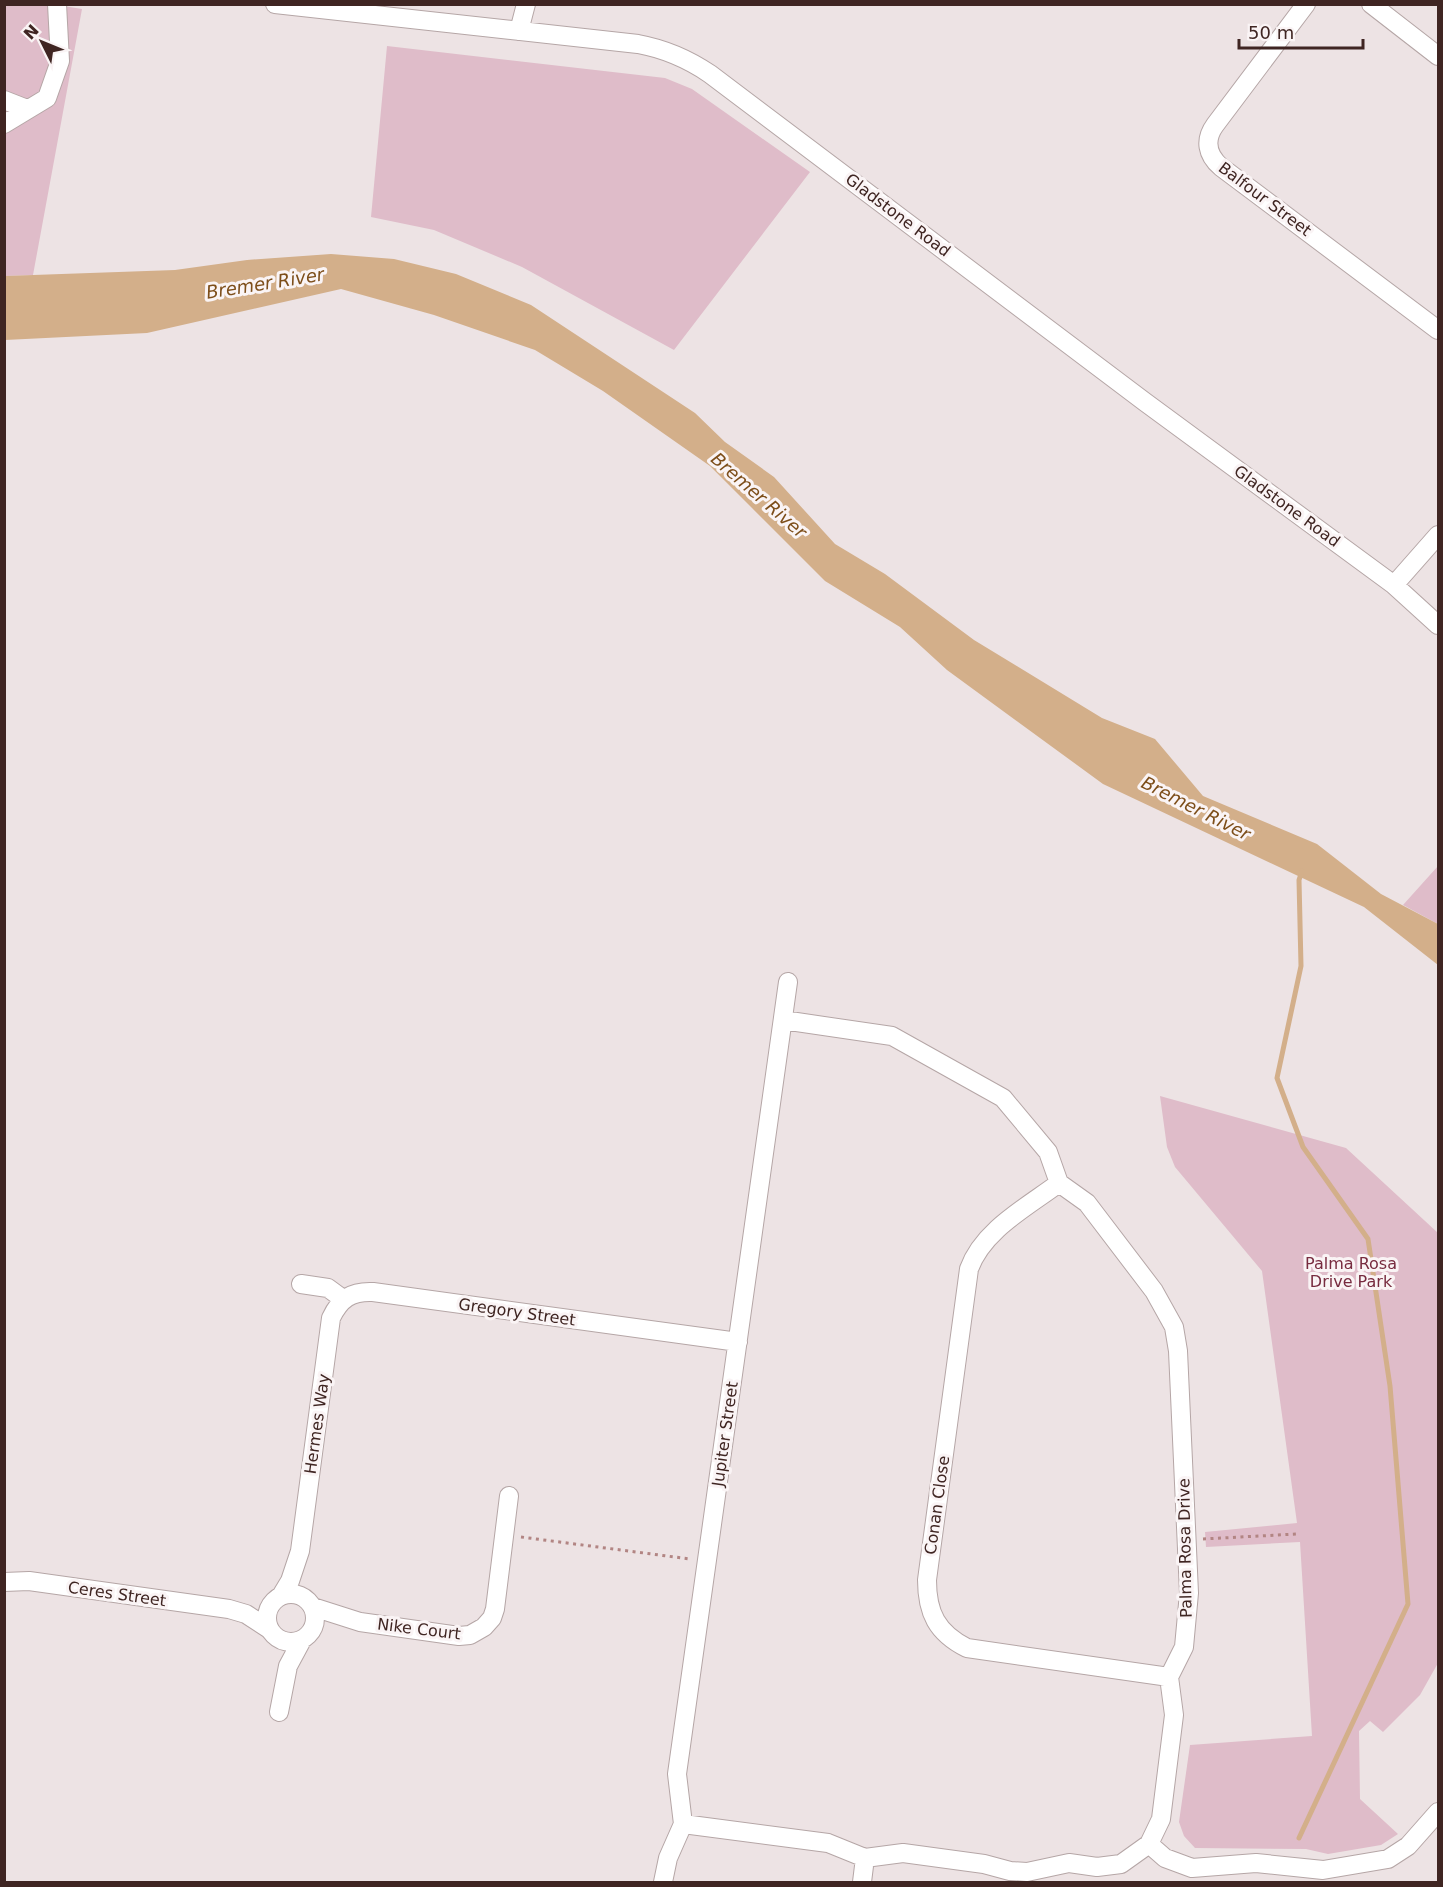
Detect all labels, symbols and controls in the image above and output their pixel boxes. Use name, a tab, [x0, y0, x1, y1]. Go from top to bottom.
north arrow	[12, 12, 72, 72]
scale bar	[1239, 12, 1364, 50]
text: N	[20, 21, 43, 43]
text: 50 m	[1248, 22, 1294, 43]
street label: Balfour Street	[1215, 158, 1315, 240]
street label: Gladstone Road	[842, 169, 954, 261]
water label: Bremer River	[204, 263, 327, 303]
water label: Bremer River	[707, 448, 812, 543]
street label: Gladstone Road	[1230, 461, 1344, 551]
water label: Bremer River	[1138, 772, 1255, 845]
park label: Palma Rosa Drive Park	[1305, 1254, 1397, 1291]
street label: Gregory Street	[457, 1294, 577, 1330]
street label: Hermes Way	[301, 1373, 333, 1475]
street label: Jupiter Street	[708, 1380, 742, 1489]
street label: Conan Close	[921, 1454, 953, 1556]
street label: Palma Rosa Drive	[1174, 1478, 1196, 1618]
street label: Ceres Street	[67, 1578, 167, 1610]
street label: Nike Court	[376, 1614, 462, 1644]

